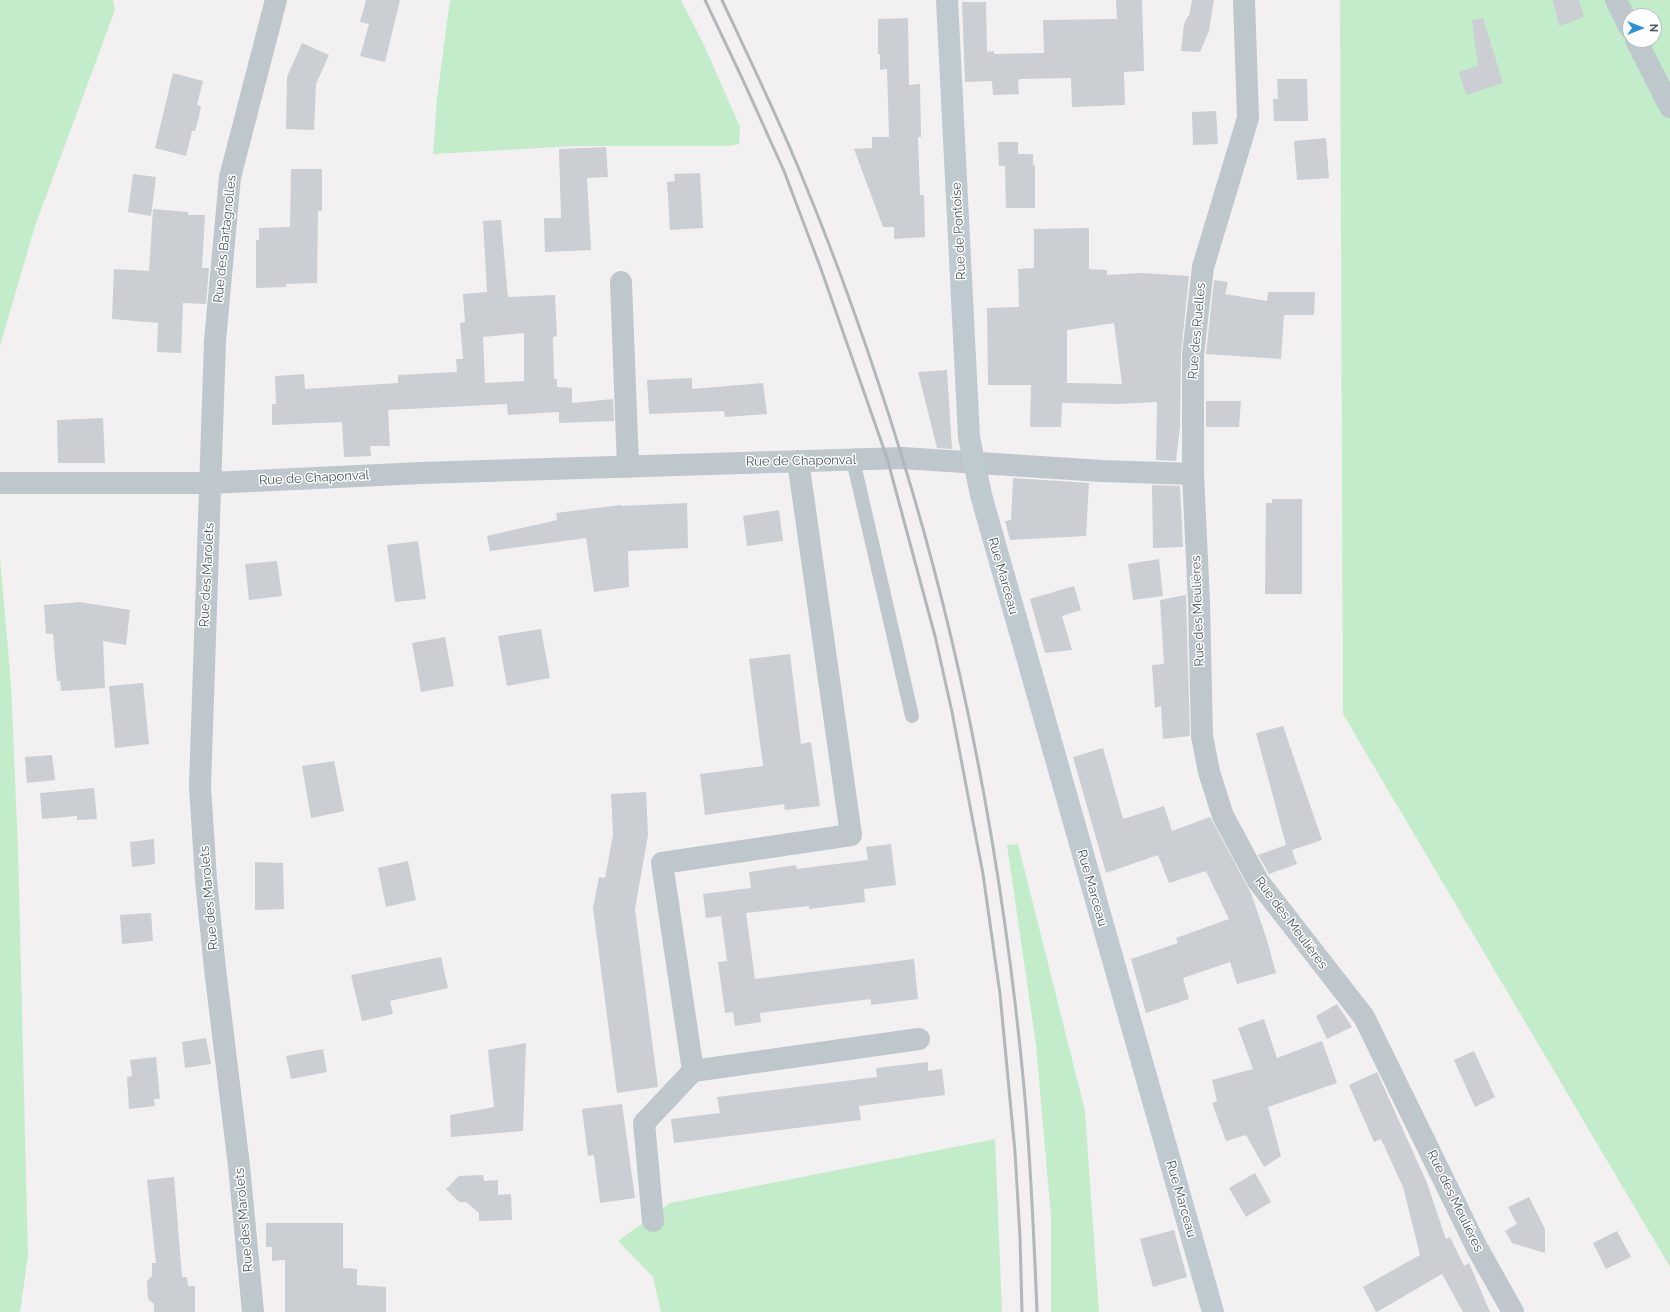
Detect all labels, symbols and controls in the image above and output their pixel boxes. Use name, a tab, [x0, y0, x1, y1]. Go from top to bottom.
north arrow	[1622, 8, 1662, 48]
text: N	[1647, 24, 1660, 32]
street label: Rue des Bartagnolles	[211, 174, 239, 304]
street label: Rue de Pontoise	[949, 182, 969, 280]
street label: Rue des Ruelles	[1185, 282, 1209, 380]
street label: Rue de Chaponval	[746, 452, 856, 470]
street label: Rue de Chaponval	[259, 467, 369, 489]
street label: Rue des Marolets	[196, 522, 218, 628]
street label: Rue Marceau	[985, 536, 1021, 616]
street label: Rue des Meulières	[1188, 555, 1208, 667]
street label: Rue des Marolets	[197, 845, 221, 951]
street label: Rue Marceau	[1074, 848, 1110, 928]
street label: Rue des Meulières	[1251, 874, 1331, 972]
street label: Rue des Meulières	[1424, 1148, 1486, 1254]
street label: Rue Marceau	[1163, 1159, 1199, 1239]
street label: Rue des Marolets	[232, 1167, 256, 1273]

